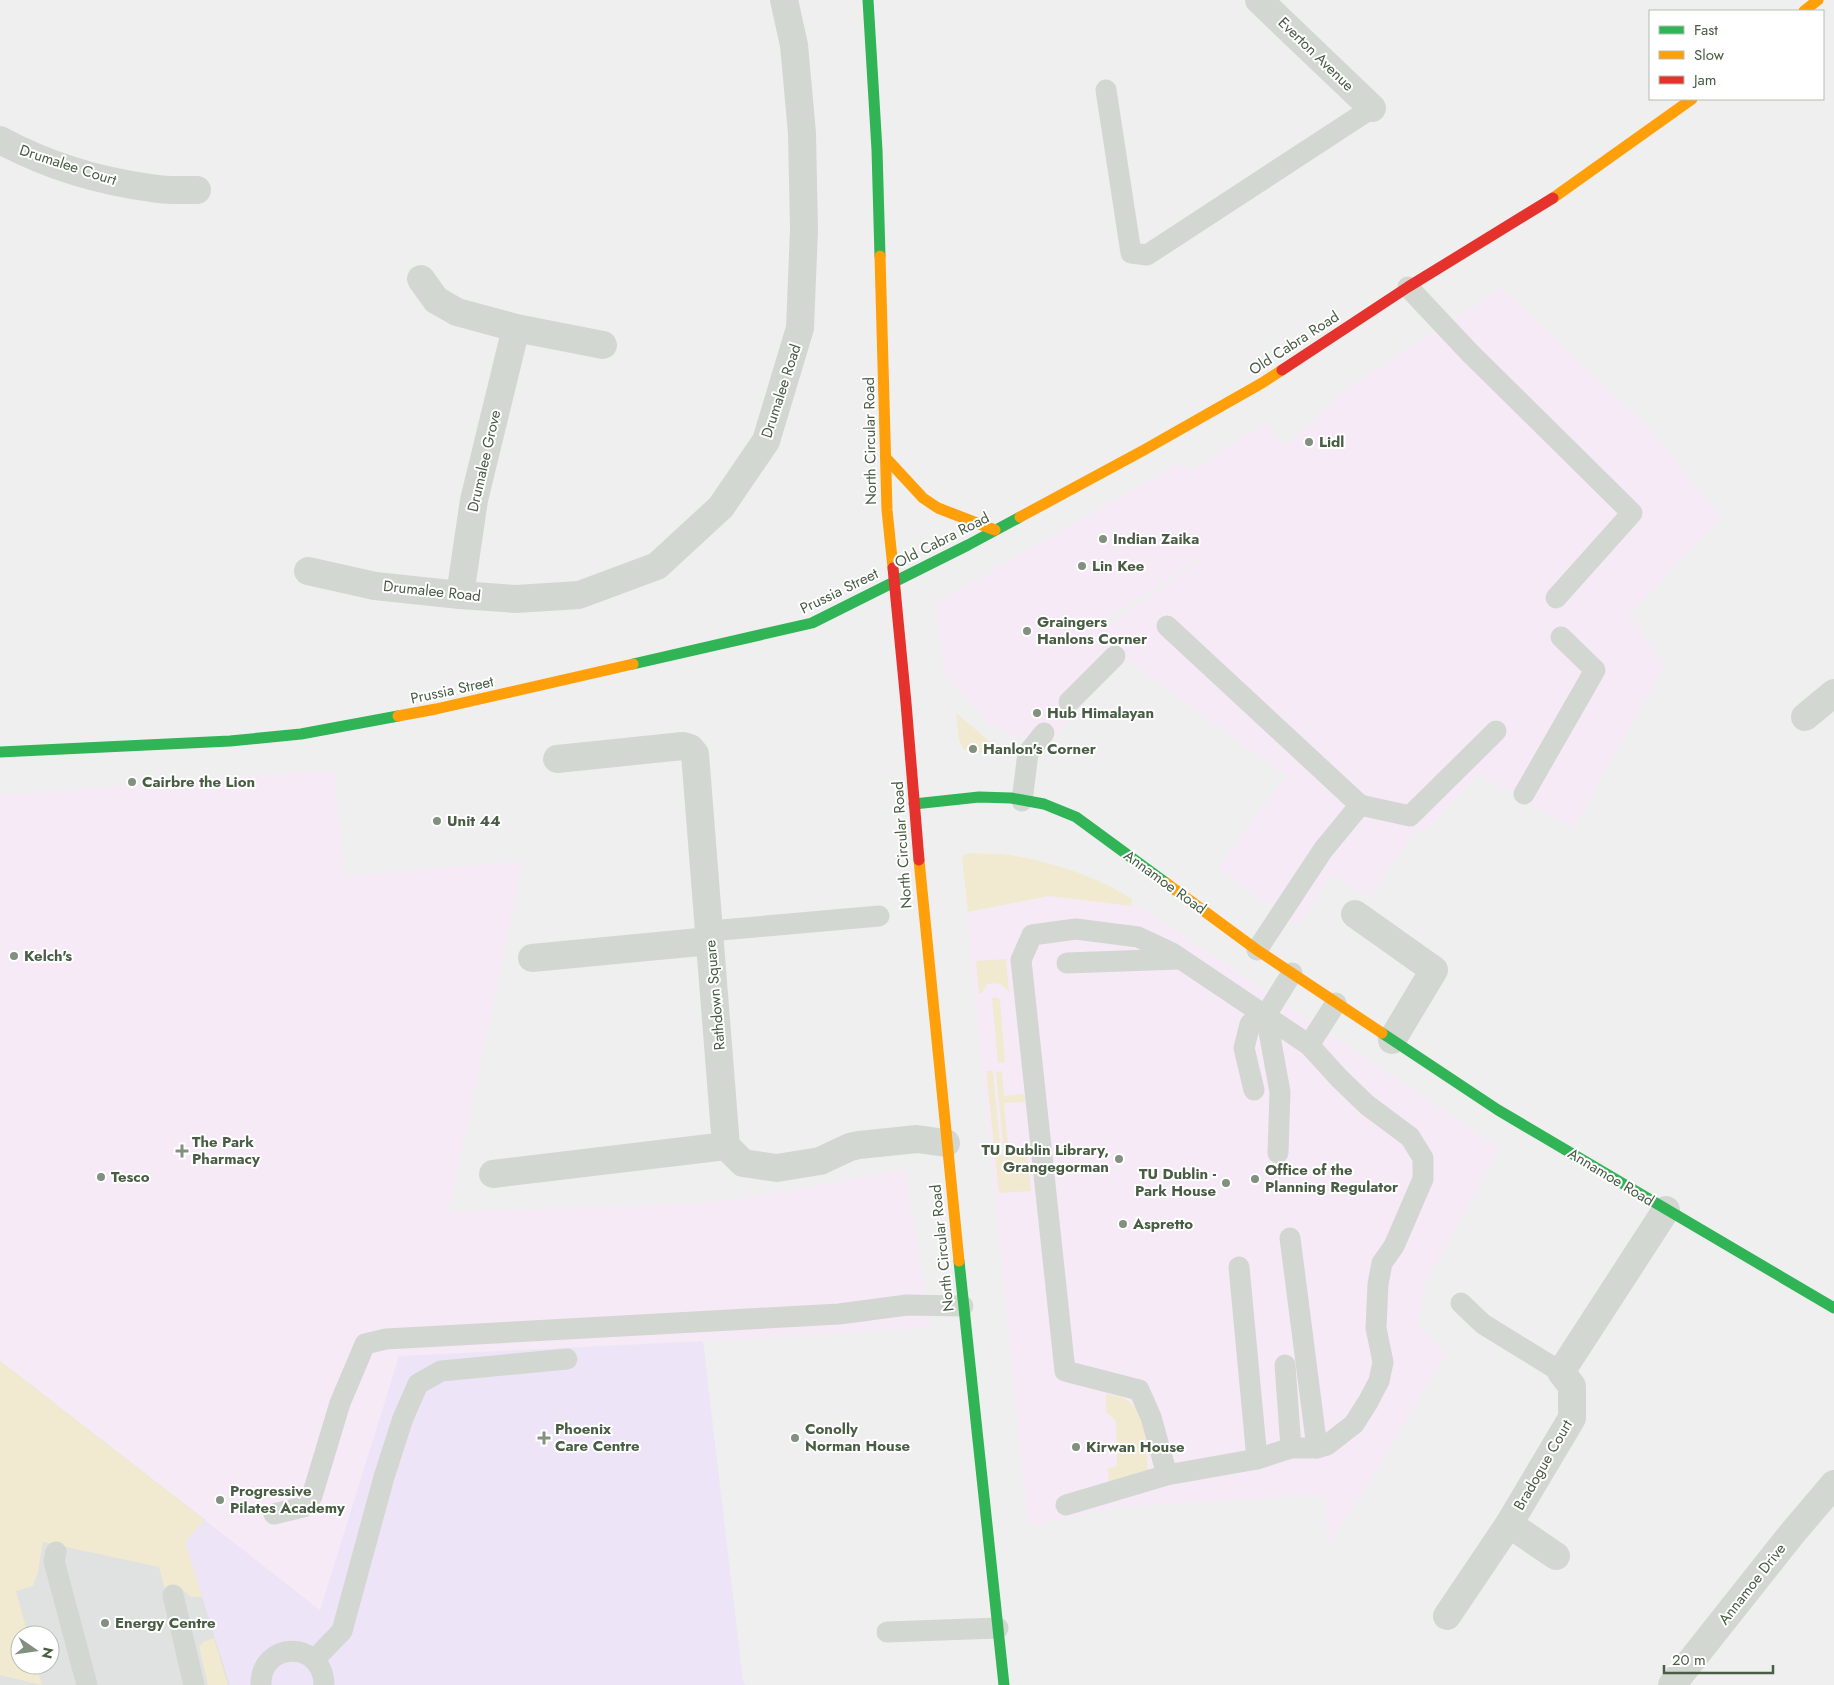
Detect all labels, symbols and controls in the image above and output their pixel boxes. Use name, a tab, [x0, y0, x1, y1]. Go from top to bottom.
legend	[1649, 10, 1824, 100]
street label: Everton Avenue	[1273, 12, 1359, 96]
text: Fast	[1694, 19, 1718, 41]
text: Slow	[1694, 44, 1725, 66]
text: Jam	[1692, 69, 1717, 91]
street label: Drumalee Court	[17, 139, 120, 191]
street label: Old Cabra Road	[1245, 306, 1343, 380]
street label: Drumalee Road	[755, 341, 807, 441]
street label: North Circular Road	[858, 377, 882, 505]
street label: Drumalee Grove	[462, 408, 506, 514]
place label: Lidl	[1319, 431, 1344, 453]
marker: Lidl	[1303, 436, 1315, 448]
street label: Old Cabra Road	[891, 507, 993, 573]
place label: Indian Zaika	[1113, 528, 1199, 550]
marker: Indian Zaika	[1097, 533, 1109, 545]
place label: Lin Kee	[1092, 555, 1145, 577]
marker: Lin Kee	[1076, 560, 1088, 572]
street label: Prussia Street	[796, 562, 882, 619]
street label: Drumalee Road	[382, 575, 482, 607]
place label: Graingers Hanlons Corner	[1037, 611, 1148, 650]
marker: Graingers Hanlons Corner	[1021, 625, 1033, 637]
street label: Prussia Street	[408, 670, 496, 710]
place label: Hub Himalayan	[1047, 702, 1154, 724]
marker: Hub Himalayan	[1031, 707, 1043, 719]
place label: Hanlon's Corner	[983, 738, 1097, 760]
marker: Hanlon's Corner	[967, 743, 979, 755]
place label: Cairbre the Lion	[142, 771, 255, 793]
marker: Cairbre the Lion	[126, 776, 138, 788]
street label: North Circular Road	[887, 781, 917, 909]
place label: Unit 44	[447, 810, 501, 832]
marker: Unit 44	[431, 815, 443, 827]
street label: Annamoe Road	[1119, 844, 1211, 920]
street label: Rathdown Square	[699, 939, 731, 1051]
place label: Kelch's	[24, 945, 72, 967]
marker: Kelch's	[8, 950, 20, 962]
place label: The Park Pharmacy	[192, 1131, 260, 1170]
place label: TU Dublin Library, Grangegorman	[981, 1139, 1109, 1178]
street label: Annamoe Road	[1564, 1143, 1658, 1211]
marker: The Park Pharmacy	[176, 1145, 188, 1157]
marker: TU Dublin Library, Grangegorman	[1113, 1153, 1125, 1165]
place label: Office of the Planning Regulator	[1265, 1159, 1399, 1198]
place label: TU Dublin - Park House	[1135, 1163, 1217, 1202]
place label: Tesco	[111, 1166, 150, 1188]
marker: Tesco	[95, 1171, 107, 1183]
marker: Office of the Planning Regulator	[1249, 1173, 1261, 1185]
marker: TU Dublin - Park House	[1220, 1177, 1232, 1189]
street label: North Circular Road	[924, 1183, 960, 1313]
place label: Aspretto	[1132, 1213, 1193, 1235]
marker: Aspretto	[1117, 1218, 1129, 1230]
street label: Bradogue Court	[1508, 1415, 1578, 1514]
place label: Phoenix Care Centre	[555, 1418, 640, 1457]
place label: Conolly Norman House	[805, 1418, 911, 1457]
marker: Phoenix Care Centre	[537, 1431, 551, 1445]
marker: Conolly Norman House	[789, 1432, 801, 1444]
place label: Kirwan House	[1086, 1436, 1185, 1458]
marker: Kirwan House	[1070, 1441, 1082, 1453]
place label: Progressive Pilates Academy	[230, 1480, 345, 1519]
marker: Progressive Pilates Academy	[214, 1494, 226, 1506]
street label: Annamoe Drive	[1713, 1538, 1791, 1630]
place label: Energy Centre	[115, 1612, 216, 1634]
marker: Energy Centre	[99, 1617, 111, 1629]
north arrow	[10, 1625, 60, 1675]
scale bar	[1664, 1642, 1773, 1674]
text: N	[37, 1645, 59, 1661]
text: 20 m	[1672, 1649, 1706, 1671]

